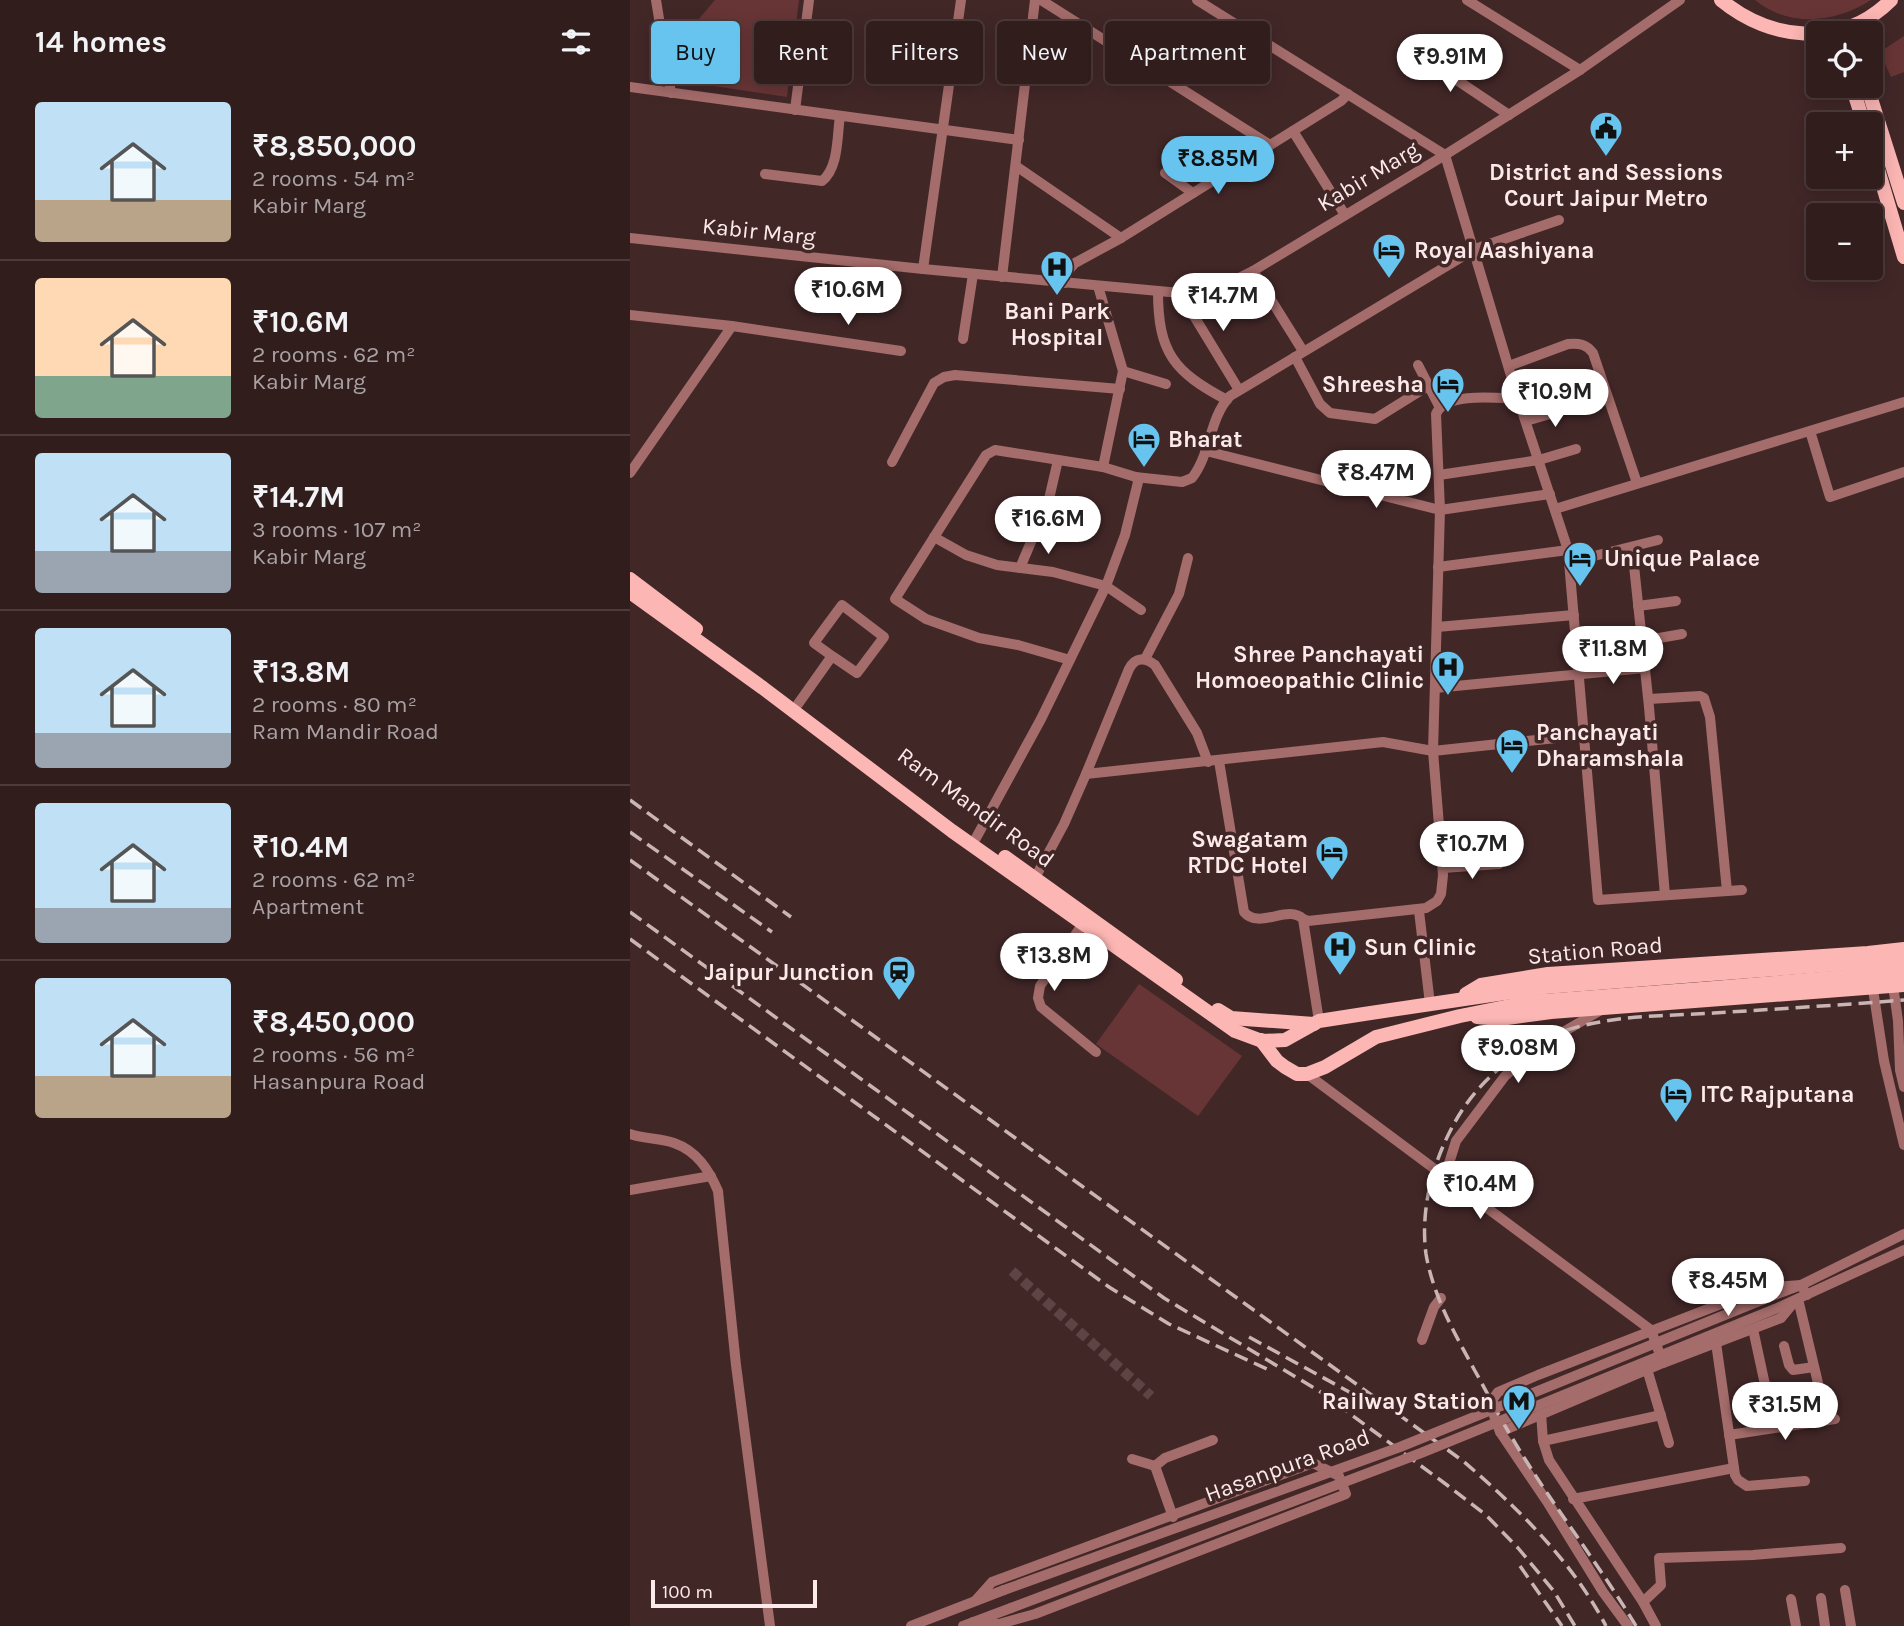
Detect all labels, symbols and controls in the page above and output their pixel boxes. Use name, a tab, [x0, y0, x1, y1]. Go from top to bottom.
chip: Buy	[651, 21, 740, 84]
chip: Rent	[754, 21, 852, 84]
chip: Filters	[866, 21, 983, 84]
chip: New	[997, 21, 1091, 84]
chip: Apartment	[1105, 21, 1270, 84]
map controls	[1806, 21, 1883, 280]
button: locate	[1806, 21, 1883, 98]
icon: filters	[557, 23, 595, 61]
text: 14 homes	[35, 24, 167, 60]
pin: ₹9.91M	[1393, 34, 1507, 94]
text: ₹9.91M	[1413, 43, 1487, 70]
public building icon: District and Sessions Court Jaipur Metro	[1587, 109, 1625, 158]
button: +	[1806, 112, 1883, 189]
text: ₹8,850,000	[252, 128, 417, 164]
icon: home	[91, 130, 175, 214]
pin: ₹8.85M	[1161, 136, 1275, 196]
street label: Kabir Marg	[1312, 136, 1424, 217]
text: ₹8.85M	[1177, 145, 1259, 172]
place label: District and Sessions Court Jaipur Metro	[1489, 159, 1723, 212]
text: 2 rooms · 54 m²	[252, 165, 415, 192]
text: Kabir Marg	[252, 192, 366, 219]
button: −	[1806, 203, 1883, 280]
street label: Kabir Marg	[701, 212, 817, 251]
hotel icon: Royal Aashiyana	[1370, 231, 1408, 280]
place label: Royal Aashiyana	[1414, 237, 1594, 264]
hospital icon: Bani Park Hospital	[1038, 248, 1076, 297]
pin: ₹10.6M	[791, 268, 905, 327]
pin: ₹14.7M	[1166, 274, 1280, 333]
text: ₹10.6M	[811, 276, 885, 303]
text: ₹14.7M	[1187, 282, 1259, 309]
place label: Bani Park Hospital	[1004, 298, 1110, 351]
text: ₹10.6M	[252, 304, 350, 340]
icon: home	[91, 306, 175, 390]
text: 2 rooms · 62 m²	[252, 341, 416, 368]
hotel icon: Shreesha	[1429, 365, 1467, 414]
text: Kabir Marg	[252, 368, 366, 395]
pin: ₹10.9M	[1498, 370, 1612, 429]
place label: Shreesha	[1322, 371, 1424, 398]
text: ₹10.9M	[1518, 378, 1593, 405]
hotel icon: Bharat	[1125, 420, 1163, 469]
place label: Bharat	[1168, 426, 1242, 453]
pin: ₹8.47M	[1319, 450, 1433, 510]
text: ₹8.47M	[1337, 459, 1415, 486]
text: ₹14.7M	[252, 479, 345, 515]
icon: home	[91, 481, 175, 565]
pin: ₹16.6M	[991, 496, 1105, 556]
text: ₹16.6M	[1011, 505, 1085, 532]
text: 3 rooms · 107 m²	[252, 516, 421, 543]
hotel icon: Unique Palace	[1561, 539, 1599, 588]
text: Kabir Marg	[252, 543, 366, 570]
place label: Unique Palace	[1604, 545, 1760, 572]
pin: ₹11.8M	[1556, 626, 1670, 686]
text: ₹11.8M	[1578, 635, 1648, 662]
place label: Shree Panchayati Homoeopathic Clinic	[1195, 641, 1424, 694]
hospital icon: Shree Panchayati Homoeopathic Clinic	[1429, 648, 1467, 697]
text: ₹13.8M	[252, 654, 351, 690]
icon: home	[91, 656, 175, 740]
text: 2 rooms · 80 m²	[252, 691, 417, 718]
text: Ram Mandir Road	[252, 718, 439, 745]
place label: Panchayati Dharamshala	[1536, 719, 1684, 772]
hotel icon: Panchayati Dharamshala	[1493, 726, 1531, 775]
street label: Ram Mandir Road	[892, 742, 1059, 873]
pin: ₹10.7M	[1415, 822, 1529, 881]
place label: Swagatam RTDC Hotel	[1187, 826, 1308, 879]
text: ₹10.4M	[252, 829, 349, 865]
text: ₹10.7M	[1436, 830, 1508, 857]
icon: home	[91, 831, 175, 915]
hotel icon: Swagatam RTDC Hotel	[1313, 833, 1351, 882]
text: 2 rooms · 62 m²	[252, 866, 416, 893]
text: Apartment	[252, 893, 364, 920]
hospital icon: Sun Clinic	[1321, 928, 1359, 977]
street label: Station Road	[1526, 931, 1664, 970]
pin: ₹13.8M	[997, 934, 1111, 993]
place label: Sun Clinic	[1364, 934, 1476, 961]
text: ₹13.8M	[1016, 942, 1092, 969]
station icon: Jaipur Junction	[880, 953, 918, 1002]
place label: Jaipur Junction	[704, 959, 874, 986]
text: ₹8,450,000	[252, 1004, 415, 1040]
icon: home	[91, 1006, 175, 1090]
pin: ₹9.08M	[1461, 1026, 1575, 1085]
text: ₹9.08M	[1477, 1034, 1559, 1061]
text: 2 rooms · 56 m²	[252, 1041, 415, 1068]
text: Hasanpura Road	[252, 1068, 425, 1095]
hotel icon: ITC Rajputana	[1657, 1075, 1695, 1124]
place label: ITC Rajputana	[1700, 1081, 1854, 1108]
pin: ₹10.4M	[1423, 1162, 1537, 1221]
text: ₹10.4M	[1443, 1170, 1517, 1197]
pin: ₹8.45M	[1671, 1258, 1785, 1318]
text: ₹8.45M	[1688, 1267, 1768, 1294]
metro station icon: Railway Station	[1500, 1382, 1538, 1431]
pin: ₹31.5M	[1728, 1382, 1842, 1442]
place label: Railway Station	[1322, 1388, 1494, 1415]
text: ₹31.5M	[1748, 1391, 1822, 1418]
street label: Hasanpura Road	[1201, 1423, 1373, 1508]
scale bar	[651, 1577, 817, 1609]
text: 100 m	[662, 1581, 713, 1603]

